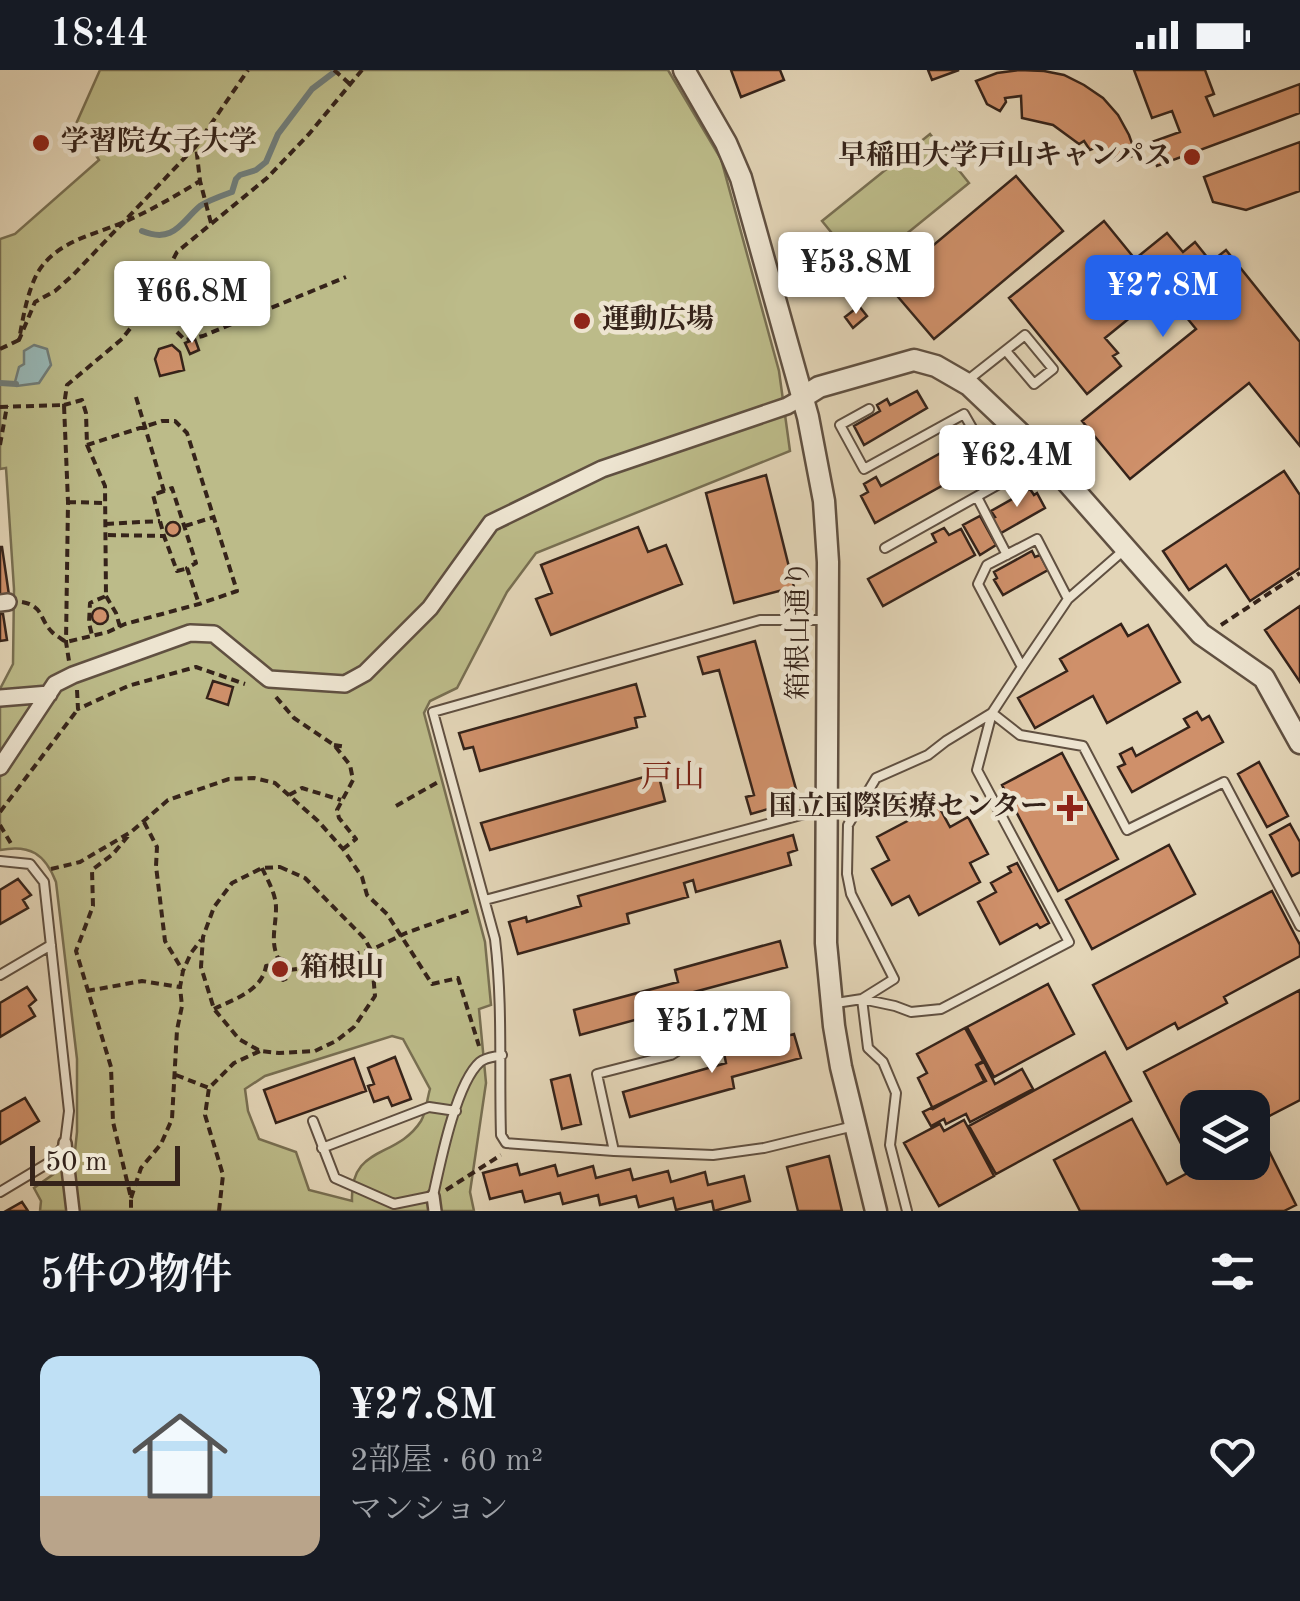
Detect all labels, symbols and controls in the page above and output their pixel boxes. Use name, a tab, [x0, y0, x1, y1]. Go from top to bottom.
text: 18:44	[50, 16, 149, 54]
place label: 学習院女子大学	[61, 126, 257, 157]
marker: 学習院女子大学	[30, 132, 52, 154]
place label: 早稲田大学戸山キャンパス	[838, 140, 1172, 171]
marker: 早稲田大学戸山キャンパス	[1181, 146, 1203, 168]
pin: ¥53.8M	[775, 232, 937, 317]
text: ¥53.8M	[800, 248, 912, 280]
pin: ¥27.8M	[1082, 255, 1244, 340]
pin: ¥66.8M	[111, 261, 273, 346]
text: ¥27.8M	[1107, 271, 1219, 303]
text: ¥66.8M	[136, 277, 248, 309]
place label: 運動広場	[602, 304, 714, 335]
marker: 運動広場	[571, 310, 593, 332]
pin: ¥62.4M	[936, 425, 1098, 510]
text: ¥62.4M	[961, 441, 1073, 473]
street label: 箱根山通り	[783, 560, 814, 700]
district label: 戸山	[641, 760, 705, 795]
place label: 国立国際医療センター	[769, 791, 1048, 822]
marker: 国立国際医療センター	[1057, 795, 1083, 821]
place label: 箱根山	[300, 952, 384, 983]
marker: 箱根山	[269, 958, 291, 980]
pin: ¥51.7M	[631, 991, 793, 1076]
text: ¥51.7M	[656, 1007, 768, 1039]
map controls	[1180, 1090, 1270, 1180]
button: layers	[1180, 1090, 1270, 1180]
scale bar	[30, 1141, 180, 1186]
text: 50 m	[45, 1149, 108, 1177]
icon: filters	[1205, 1244, 1260, 1299]
text: 5件の物件	[40, 1256, 232, 1298]
text: ¥27.8M	[350, 1386, 497, 1428]
icon: home	[120, 1396, 240, 1516]
icon: heart	[1205, 1429, 1260, 1484]
text: 2部屋 · 60 m²	[350, 1446, 543, 1478]
text: マンション	[350, 1495, 509, 1527]

